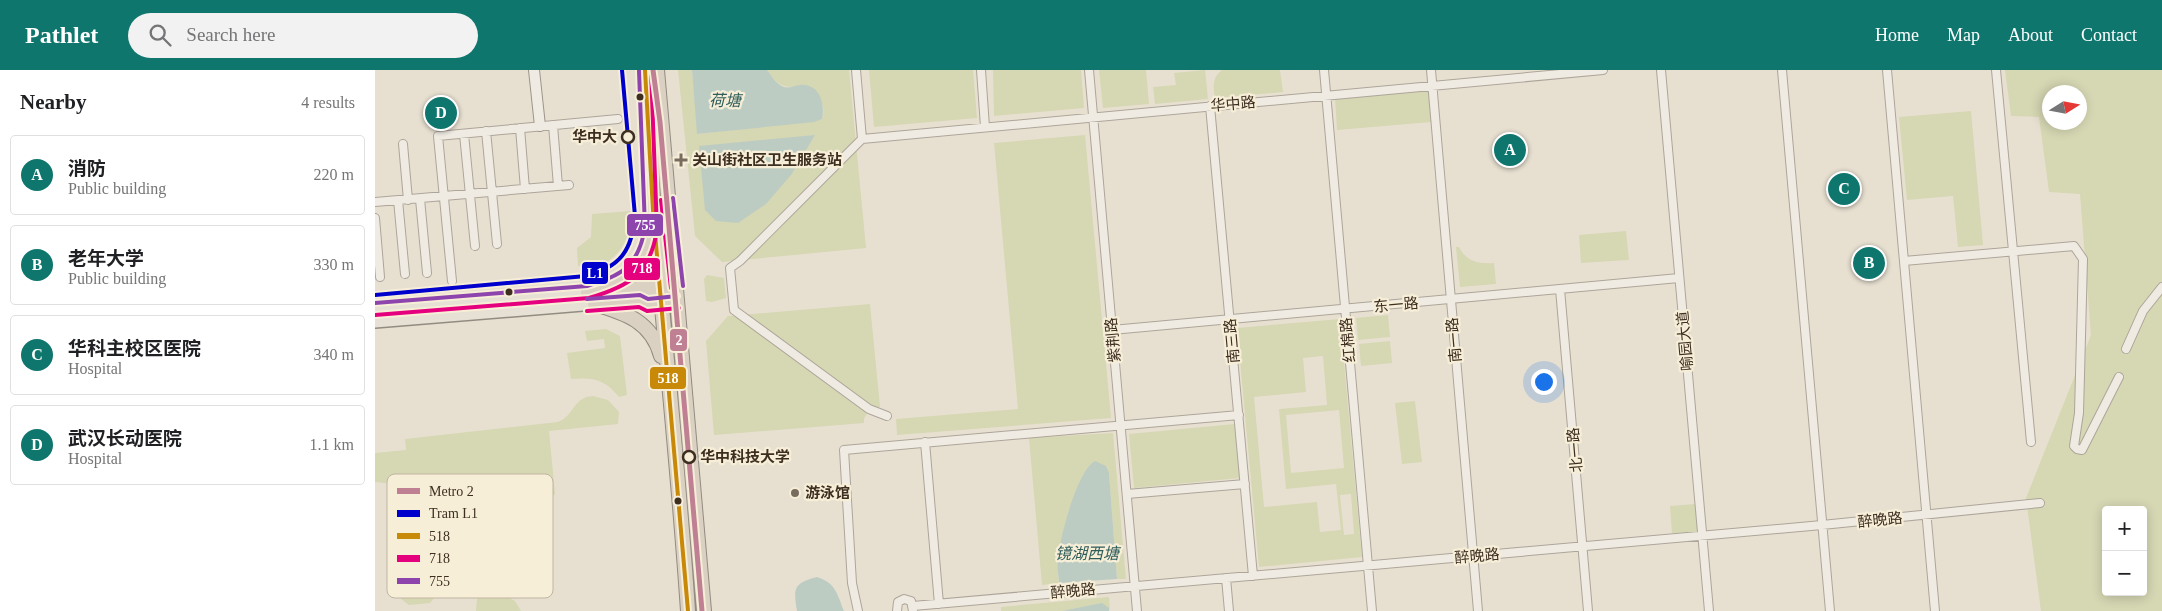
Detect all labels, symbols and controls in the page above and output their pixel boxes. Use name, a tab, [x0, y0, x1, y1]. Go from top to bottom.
search box	[128, 13, 478, 58]
icon: search	[146, 21, 174, 49]
text: Pathlet	[25, 22, 98, 48]
text: Search here	[186, 24, 275, 45]
text: Home	[1875, 25, 1919, 45]
text: Map	[1947, 25, 1980, 45]
text: About	[2008, 25, 2053, 45]
text: Contact	[2081, 25, 2137, 45]
north arrow	[2042, 85, 2087, 130]
text: Nearby	[20, 90, 87, 114]
unlabelled marker	[635, 92, 645, 102]
water label: 荷塘	[709, 92, 744, 109]
street label: 华中路	[1210, 93, 1256, 114]
text: 4 results	[301, 94, 355, 111]
pin: D	[425, 94, 457, 132]
place label: 华中大	[572, 128, 617, 145]
marker: 华中大	[621, 130, 635, 144]
pin: A	[1494, 131, 1526, 169]
place label: 关山街社区卫生服务站	[692, 151, 842, 168]
marker: 关山街社区卫生服务站	[674, 153, 688, 167]
text: 消防	[68, 158, 106, 179]
text: A	[31, 166, 43, 183]
text: 220 m	[314, 166, 354, 183]
pin: C	[1828, 170, 1860, 208]
text: Public building	[68, 180, 166, 197]
line badge: 755	[626, 213, 664, 237]
text: 755	[635, 218, 656, 233]
pin: B	[1853, 244, 1885, 282]
text: 老年大学	[68, 248, 144, 269]
text: B	[32, 256, 42, 273]
text: 330 m	[314, 256, 354, 273]
line badge: 718	[623, 257, 661, 281]
line badge: L1	[581, 261, 609, 285]
text: 718	[632, 261, 653, 276]
text: L1	[587, 266, 603, 281]
text: Public building	[68, 270, 166, 287]
unlabelled marker	[504, 287, 514, 297]
street label: 东一路	[1373, 295, 1419, 315]
street label: 喻园大道	[1674, 310, 1696, 372]
street label: 紫荆路	[1103, 317, 1123, 363]
street label: 红棉路	[1338, 317, 1358, 363]
street label: 南一路	[1444, 317, 1464, 363]
street label: 南三路	[1222, 318, 1242, 364]
line badge: 2	[669, 328, 688, 352]
text: 2	[676, 333, 683, 348]
text: 华科主校区医院	[68, 338, 201, 359]
text: C	[31, 346, 43, 363]
text: 340 m	[314, 346, 354, 363]
text: Hospital	[68, 360, 122, 377]
line badge: 518	[649, 366, 687, 390]
your location	[1531, 369, 1557, 395]
text: 518	[658, 371, 679, 386]
street label: 北一路	[1564, 427, 1585, 473]
text: 武汉长动医院	[68, 428, 182, 449]
text: D	[31, 436, 43, 453]
text: 1.1 km	[310, 436, 354, 453]
place label: 华中科技大学	[700, 448, 790, 465]
text: Hospital	[68, 450, 122, 467]
marker: 华中科技大学	[682, 450, 696, 464]
legend	[387, 474, 553, 598]
text: Metro 2	[429, 484, 474, 499]
place label: 游泳馆	[805, 485, 850, 501]
marker: 游泳馆	[789, 487, 801, 499]
unlabelled marker	[673, 496, 683, 506]
text: Tram L1	[429, 506, 478, 521]
map controls	[2102, 506, 2147, 596]
button: +	[2102, 506, 2147, 551]
street label: 醉晚路	[1857, 510, 1903, 530]
text: 518	[429, 529, 450, 544]
water label: 镜湖西塘	[1055, 545, 1122, 562]
street label: 醉晚路	[1454, 546, 1500, 566]
text: 718	[429, 551, 450, 566]
button: −	[2102, 551, 2147, 596]
text: 755	[429, 574, 450, 589]
street label: 醉晚路	[1050, 581, 1096, 601]

